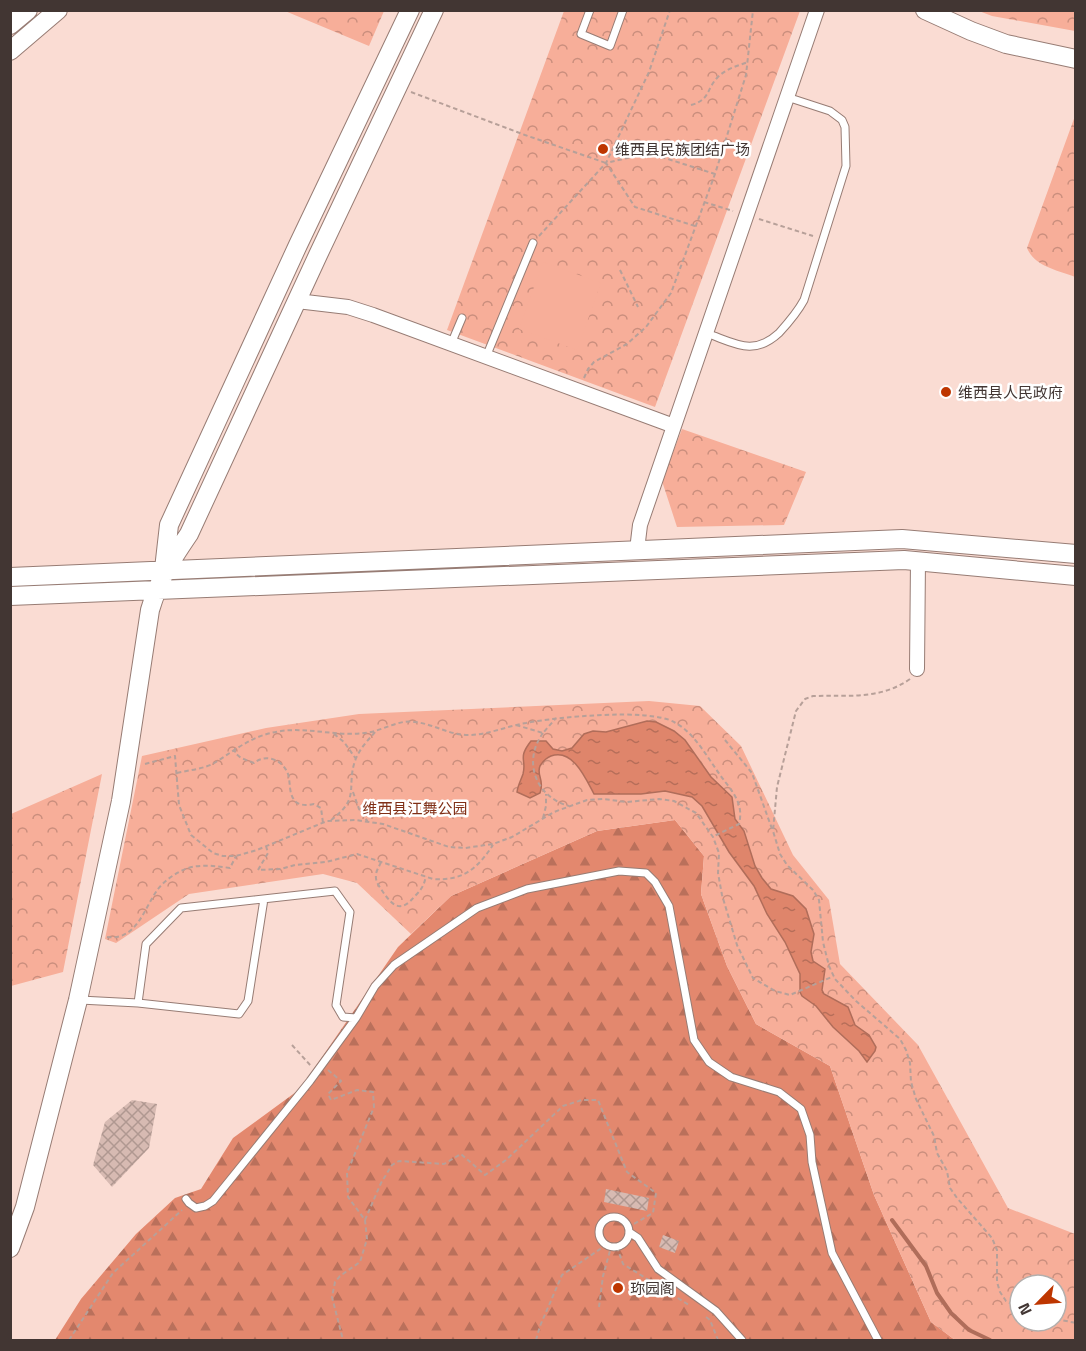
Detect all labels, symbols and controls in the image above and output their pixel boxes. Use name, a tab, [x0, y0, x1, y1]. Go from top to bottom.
place label: 维西县民族团结广场	[615, 138, 750, 161]
marker: 维西县民族团结广场	[596, 142, 610, 156]
place label: 维西县人民政府	[958, 381, 1063, 404]
marker: 维西县人民政府	[939, 385, 953, 399]
park label: 维西县江舞公园	[362, 797, 468, 820]
north arrow	[1008, 1273, 1068, 1333]
place label: 珎园阁	[630, 1277, 675, 1300]
marker: 珎园阁	[611, 1281, 625, 1295]
text: N	[1011, 1299, 1038, 1319]

